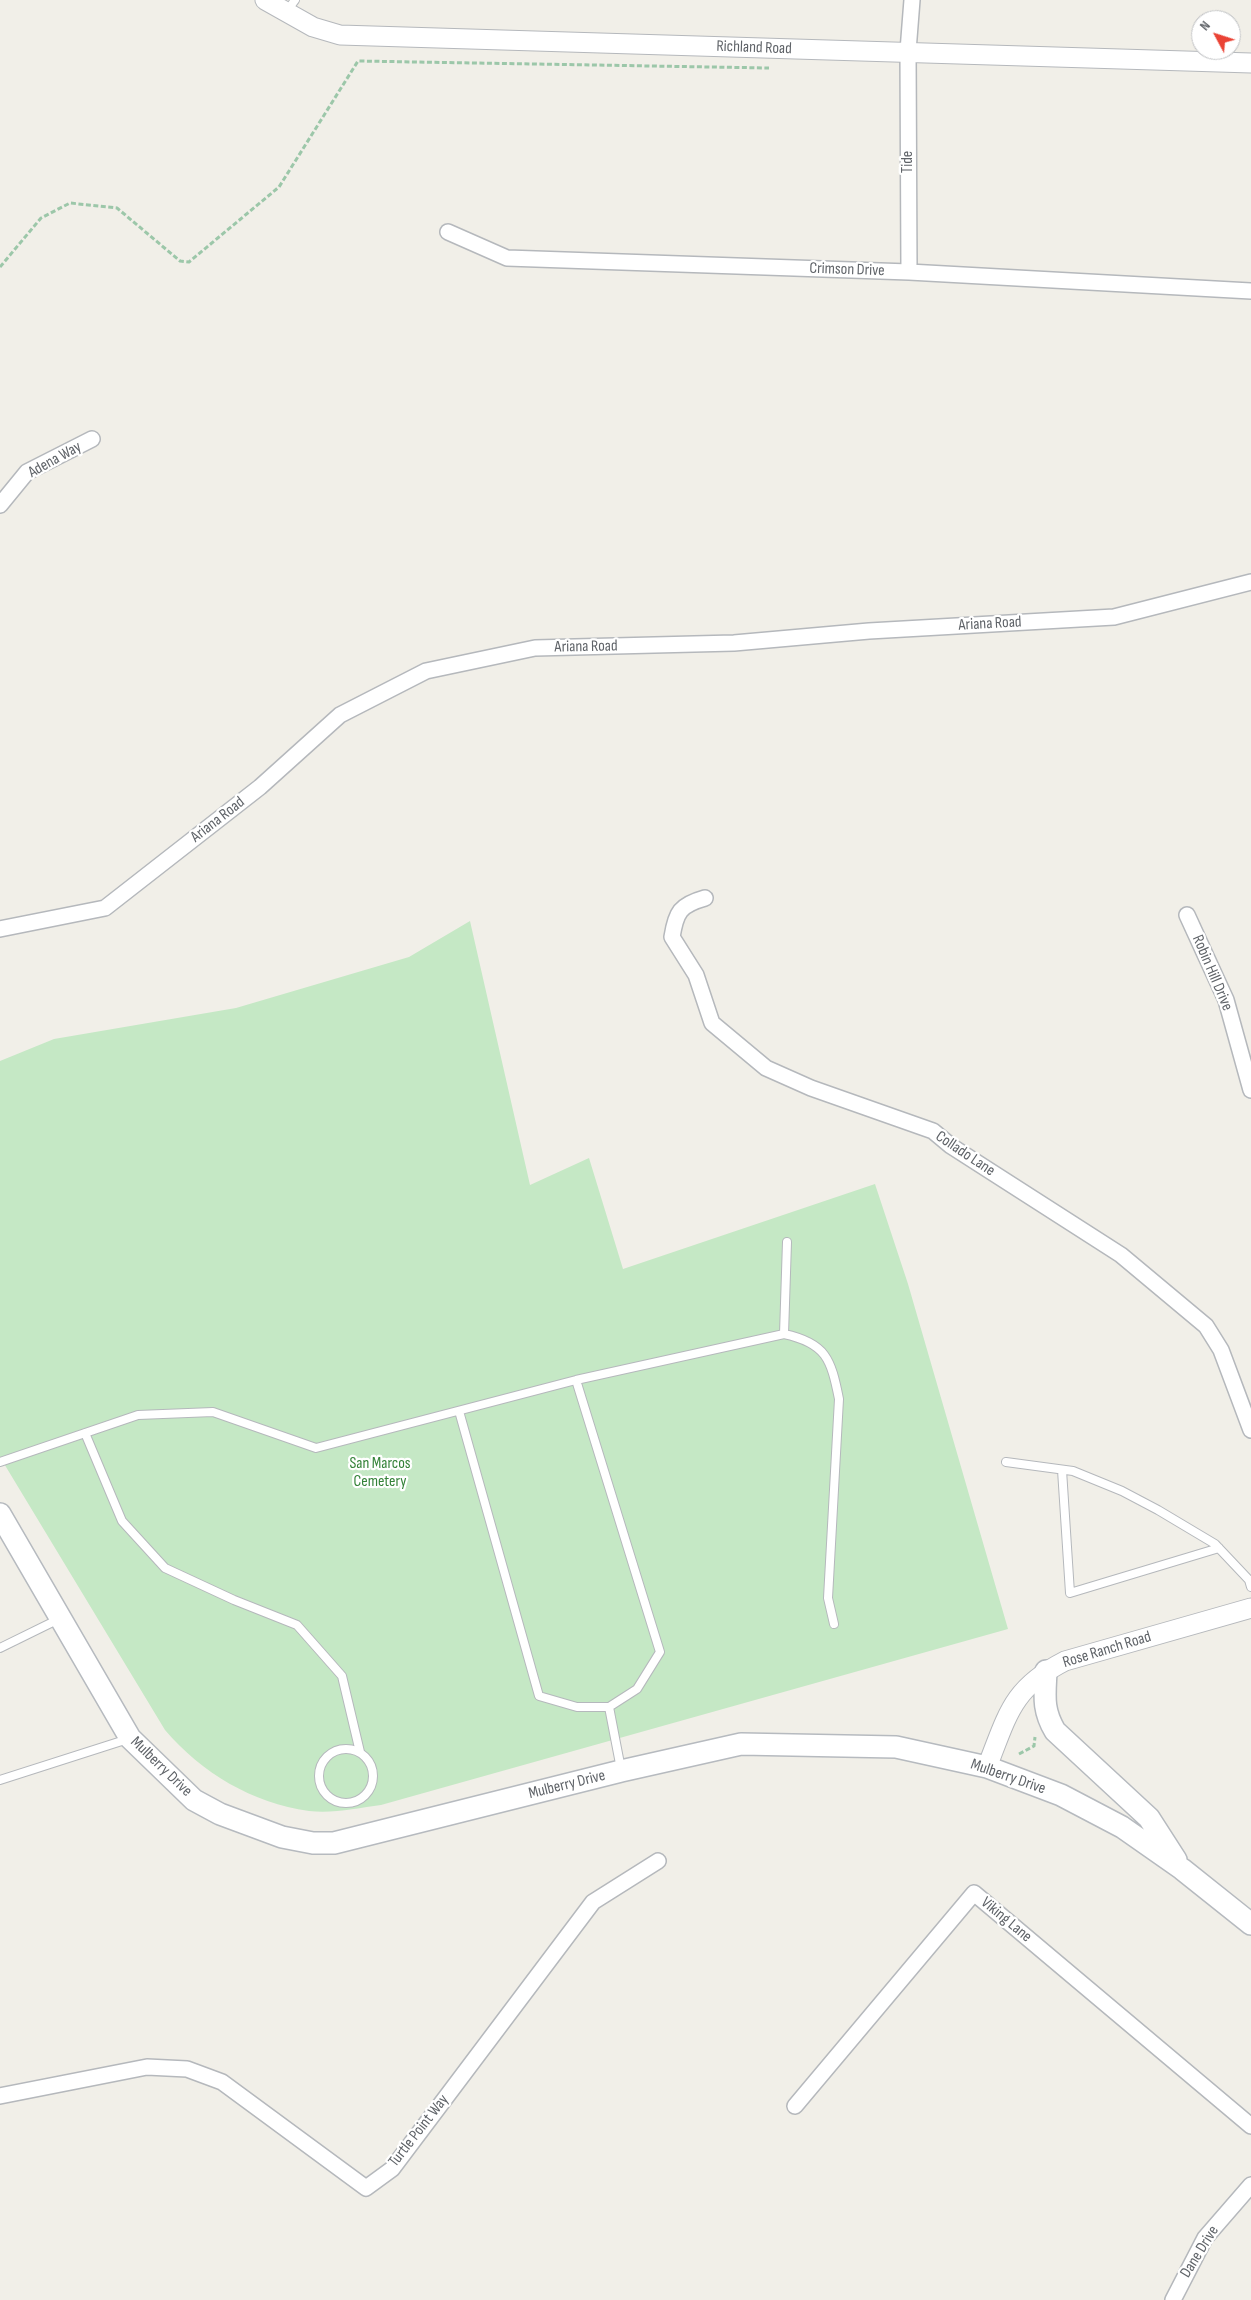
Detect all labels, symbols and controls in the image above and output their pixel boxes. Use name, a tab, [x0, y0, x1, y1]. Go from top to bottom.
north arrow	[1191, 10, 1241, 60]
text: N	[1196, 17, 1214, 34]
street label: Richland Road	[716, 37, 792, 59]
street label: Tide	[898, 151, 918, 173]
street label: Crimson Drive	[809, 259, 885, 281]
street label: Adena Way	[25, 438, 85, 482]
street label: Ariana Road	[958, 613, 1022, 635]
street label: Ariana Road	[554, 637, 618, 657]
street label: Ariana Road	[187, 793, 249, 847]
street label: Robin Hill Drive	[1187, 932, 1237, 1014]
street label: Collado Lane	[932, 1127, 998, 1181]
park label: San Marcos Cemetery	[349, 1454, 411, 1492]
street label: Rose Ranch Road	[1061, 1627, 1153, 1673]
street label: Mulberry Drive	[126, 1733, 196, 1801]
street label: Mulberry Drive	[968, 1755, 1048, 1799]
street label: Mulberry Drive	[527, 1766, 607, 1804]
street label: Viking Lane	[977, 1893, 1035, 1947]
street label: Turtle Point Way	[385, 2091, 453, 2171]
street label: Dane Drive	[1177, 2222, 1223, 2282]

